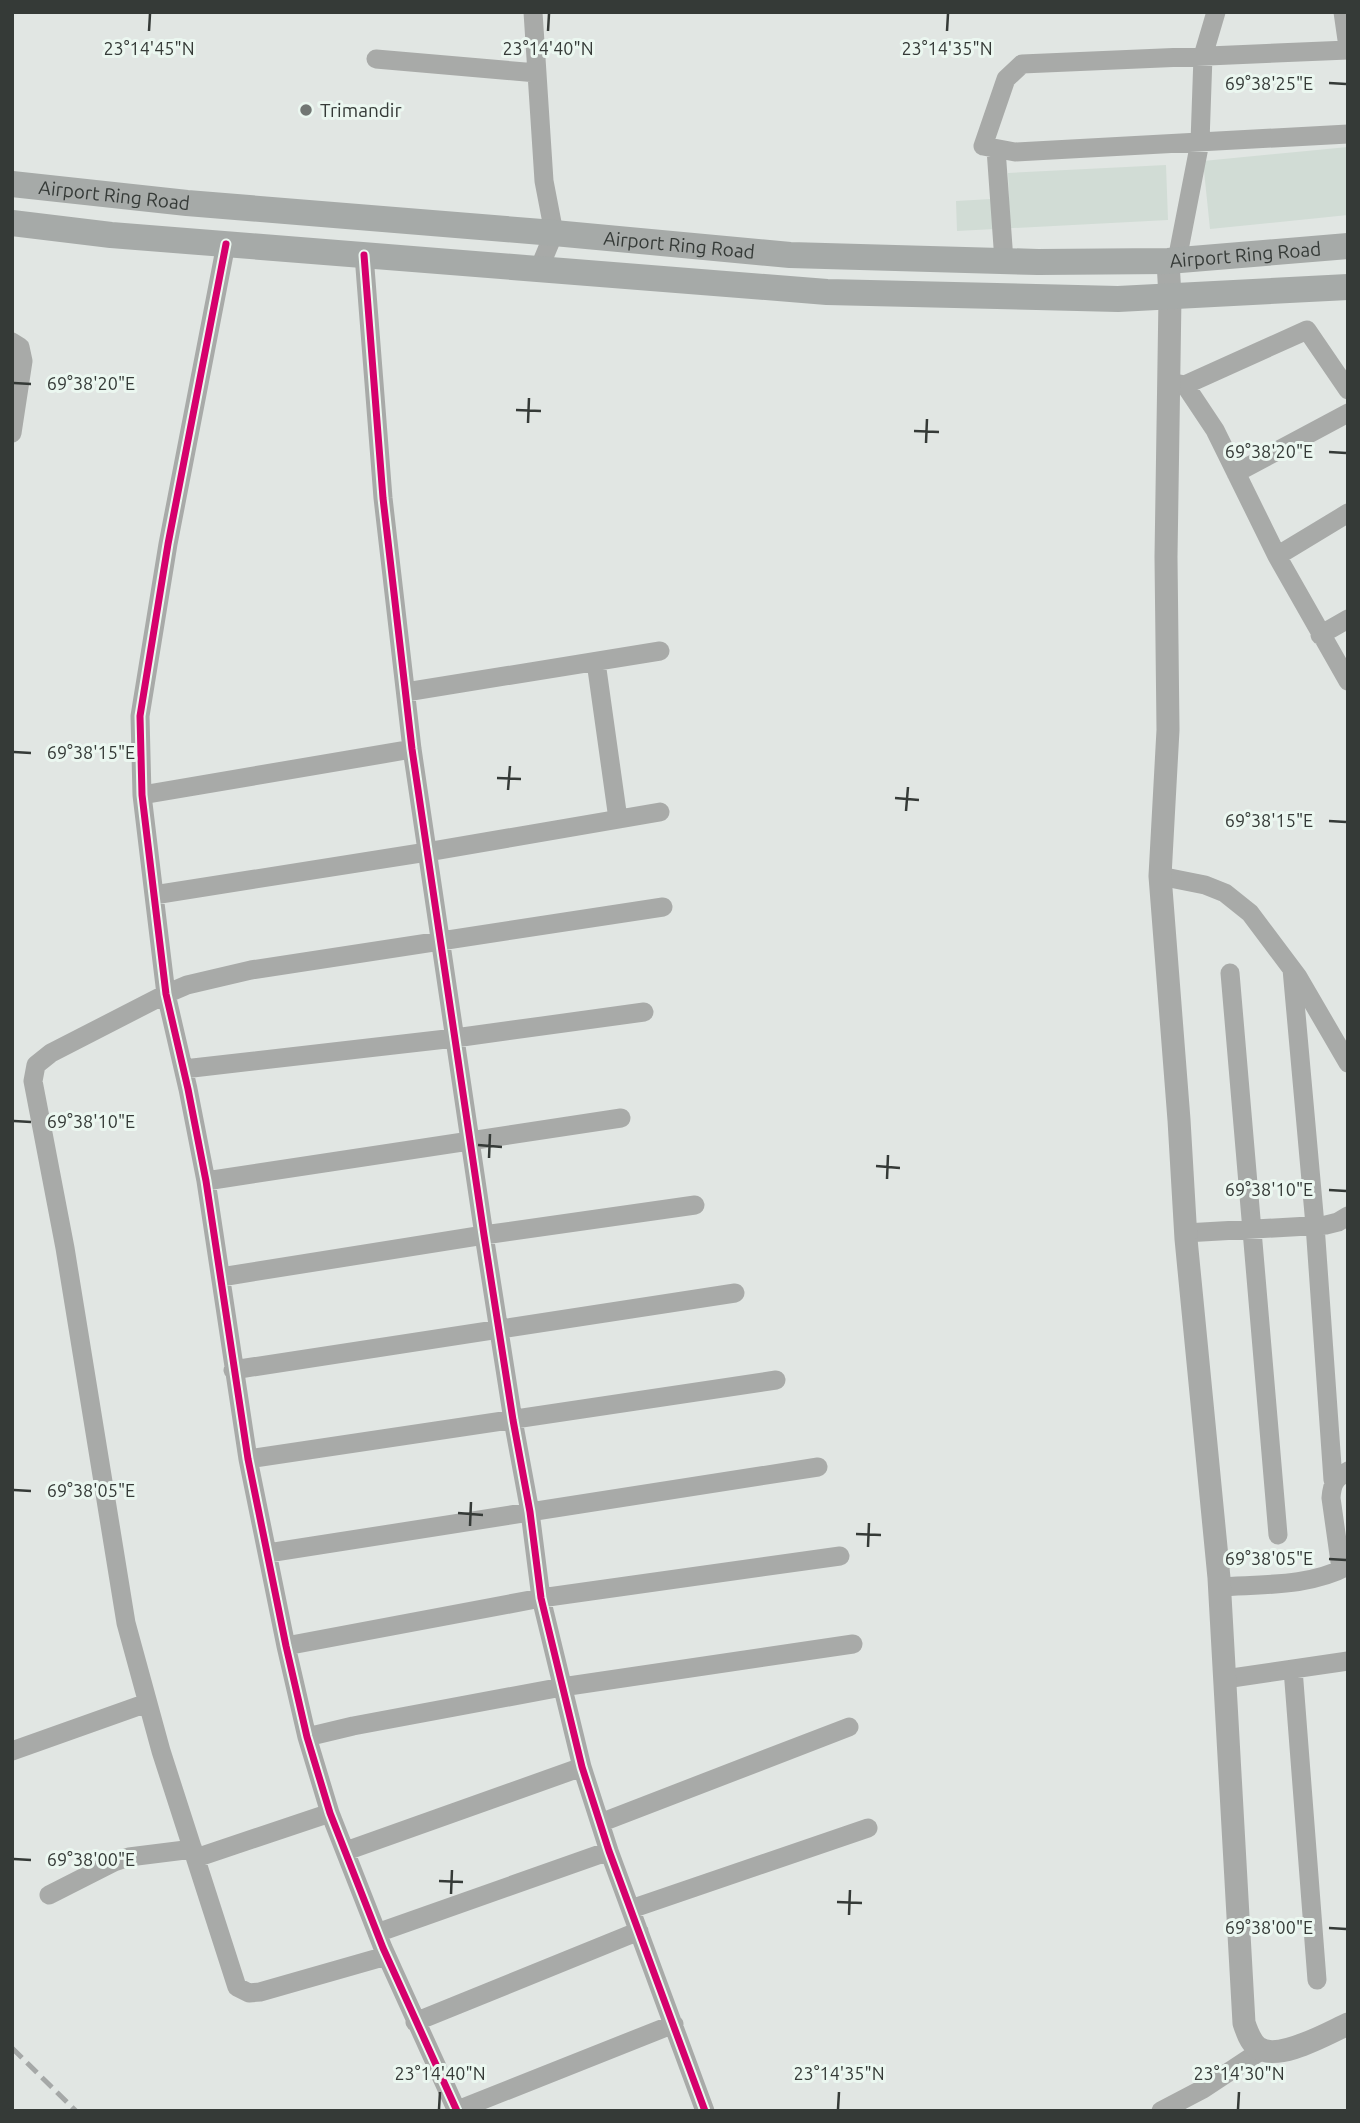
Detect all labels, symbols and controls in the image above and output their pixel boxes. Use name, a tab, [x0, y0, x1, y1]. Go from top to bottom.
text: 23°14'45"N	[103, 38, 195, 58]
text: 23°14'40"N	[502, 38, 594, 58]
text: 23°14'35"N	[901, 38, 993, 58]
text: 69°38'25"E	[1225, 73, 1313, 93]
place label: Trimandir	[320, 99, 402, 121]
marker: Trimandir	[298, 102, 314, 118]
street label: Airport Ring Road	[38, 176, 191, 214]
street label: Airport Ring Road	[603, 227, 756, 263]
street label: Airport Ring Road	[1169, 237, 1322, 272]
text: 69°38'20"E	[47, 373, 135, 393]
text: 69°38'20"E	[1225, 441, 1313, 461]
text: 69°38'15"E	[47, 742, 135, 762]
text: 69°38'15"E	[1225, 810, 1313, 830]
text: 69°38'10"E	[47, 1111, 135, 1131]
text: 69°38'10"E	[1225, 1179, 1313, 1199]
text: 69°38'05"E	[47, 1480, 135, 1500]
text: 69°38'05"E	[1225, 1548, 1313, 1568]
text: 69°38'00"E	[47, 1849, 135, 1869]
text: 69°38'00"E	[1225, 1917, 1313, 1937]
text: 23°14'40"N	[394, 2063, 486, 2083]
text: 23°14'35"N	[793, 2063, 885, 2083]
text: 23°14'30"N	[1193, 2063, 1285, 2083]

